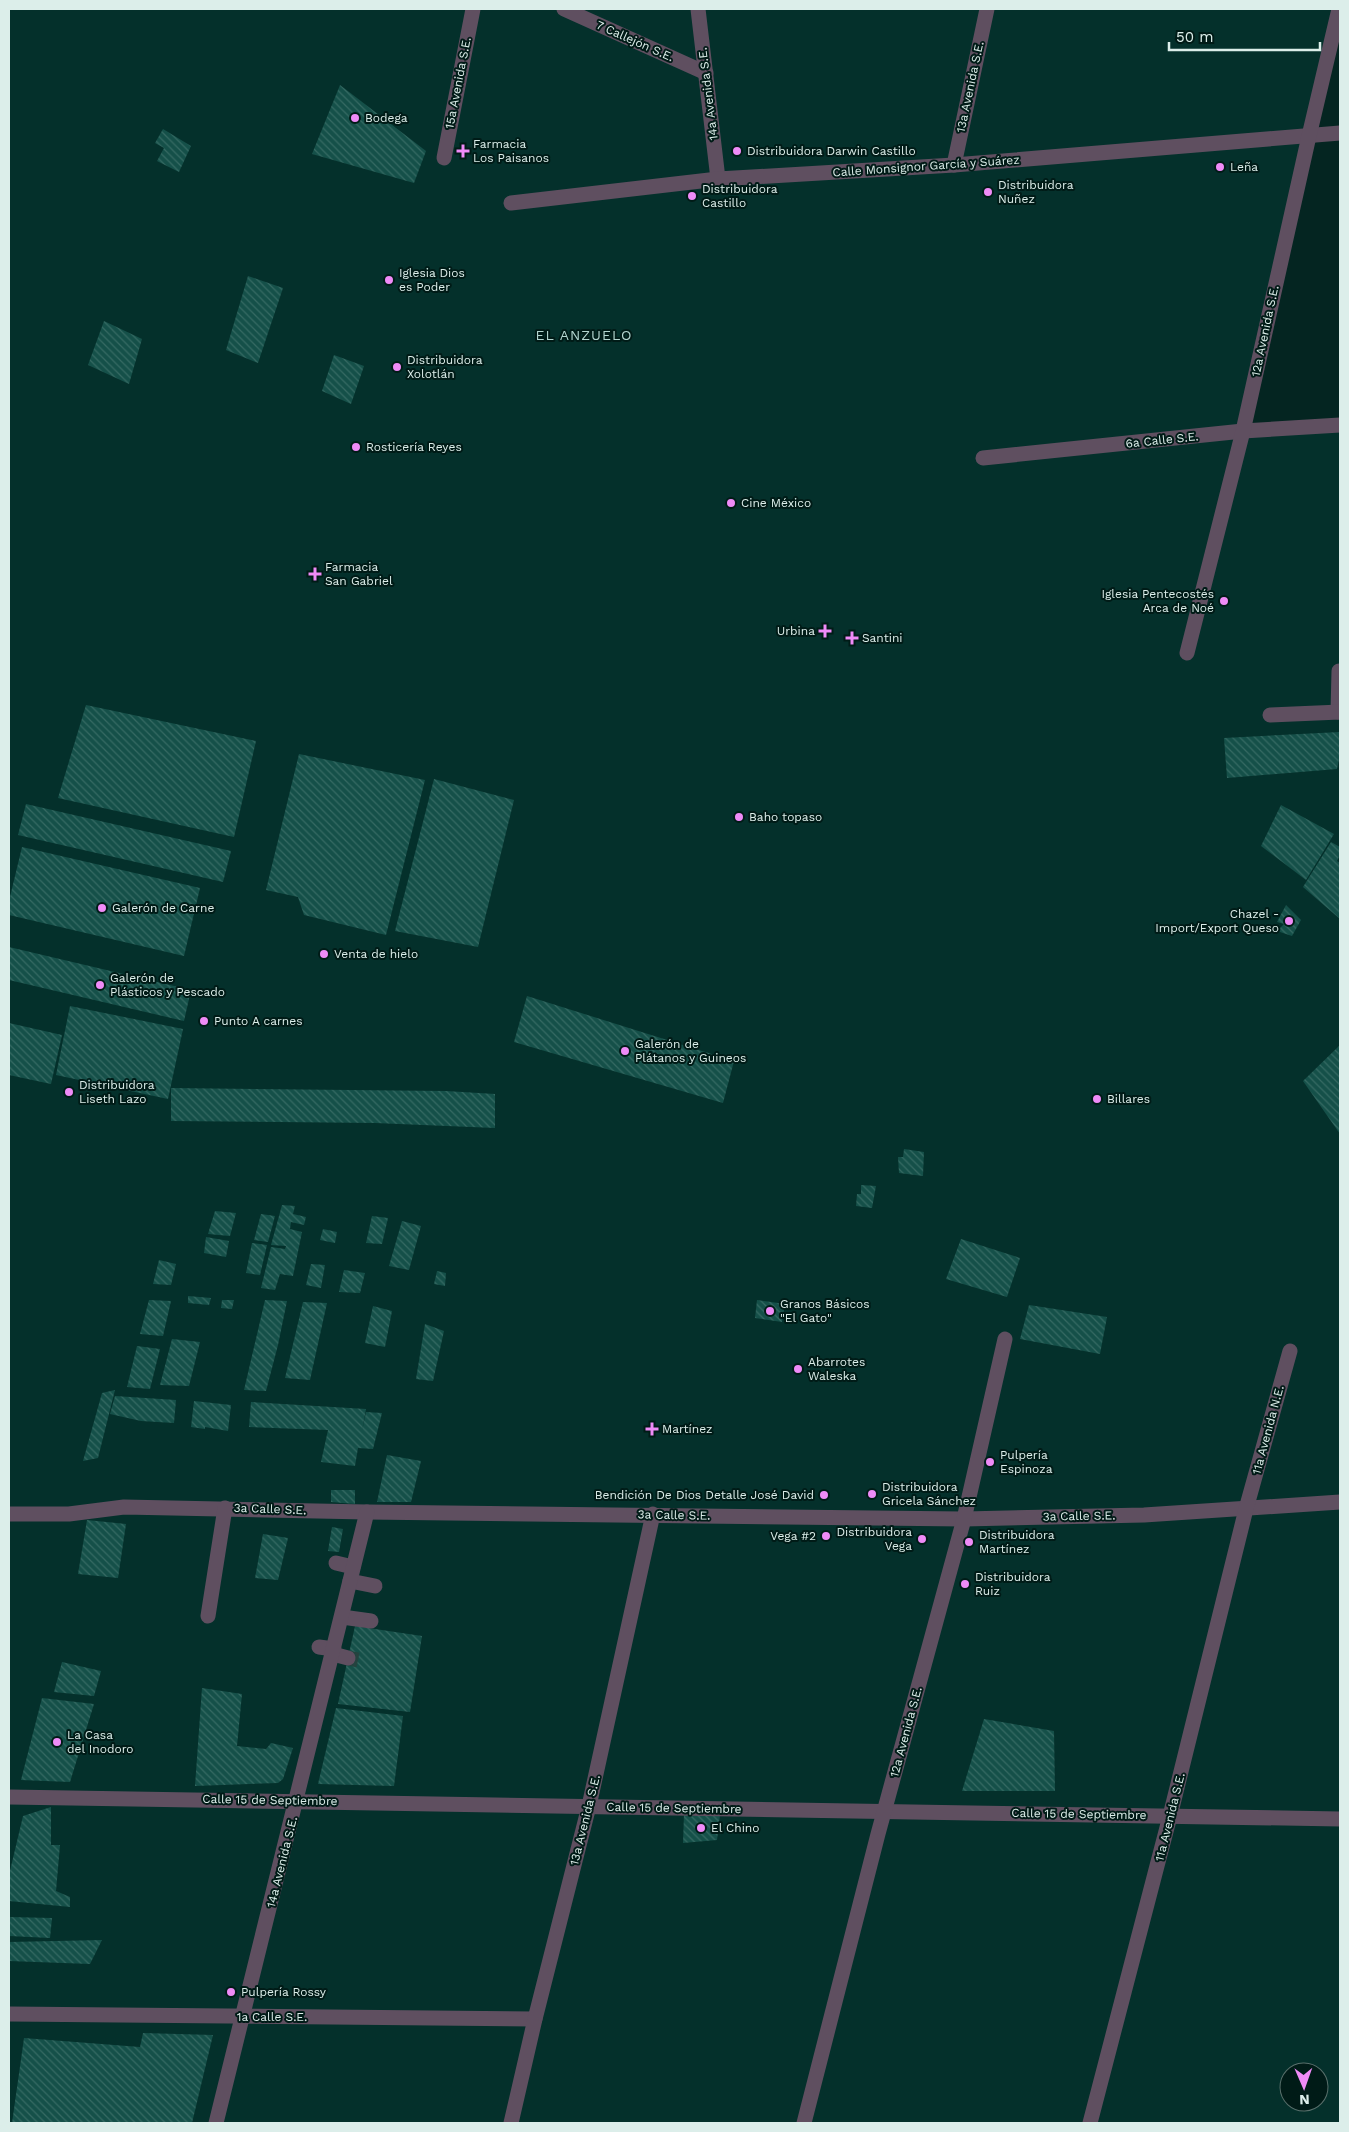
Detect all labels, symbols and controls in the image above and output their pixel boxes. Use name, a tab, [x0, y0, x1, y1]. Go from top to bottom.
street label: 7 Callejón S.E.	[594, 18, 676, 64]
scale bar	[1169, 20, 1320, 52]
text: 50 m	[1176, 28, 1213, 46]
street label: 15a Avenida S.E.	[442, 36, 474, 130]
street label: 13a Avenida S.E.	[953, 40, 987, 134]
street label: 14a Avenida S.E.	[695, 47, 721, 141]
place label: Bodega	[365, 111, 408, 125]
marker: Bodega	[349, 112, 361, 124]
place label: Farmacia Los Paisanos	[473, 137, 549, 165]
place label: Distribuidora Darwin Castillo	[747, 144, 916, 158]
marker: Farmacia Los Paisanos	[457, 145, 469, 157]
marker: Distribuidora Darwin Castillo	[731, 145, 743, 157]
street label: Calle Monsignor García y Suárez	[832, 152, 1020, 180]
place label: Leña	[1230, 160, 1258, 174]
marker: Leña	[1214, 161, 1226, 173]
place label: Distribuidora Nuñez	[998, 178, 1074, 206]
place label: Distribuidora Castillo	[702, 182, 778, 210]
marker: Distribuidora Nuñez	[982, 186, 994, 198]
marker: Distribuidora Castillo	[686, 190, 698, 202]
place label: Iglesia Dios es Poder	[399, 266, 465, 294]
marker: Iglesia Dios es Poder	[383, 274, 395, 286]
street label: 12a Avenida S.E.	[1248, 284, 1282, 378]
district label: EL ANZUELO	[536, 327, 632, 343]
place label: Distribuidora Xolotlán	[407, 353, 483, 381]
marker: Distribuidora Xolotlán	[391, 361, 403, 373]
street label: 6a Calle S.E.	[1125, 429, 1199, 451]
place label: Rosticería Reyes	[366, 440, 462, 454]
marker: Rosticería Reyes	[350, 441, 362, 453]
place label: Cine México	[741, 496, 811, 510]
marker: Cine México	[725, 497, 737, 509]
place label: Farmacia San Gabriel	[325, 560, 393, 588]
marker: Farmacia San Gabriel	[309, 568, 321, 580]
place label: Iglesia Pentecostés Arca de Noé	[1102, 587, 1214, 615]
marker: Iglesia Pentecostés Arca de Noé	[1218, 595, 1230, 607]
place label: Urbina	[777, 624, 815, 638]
marker: Urbina	[819, 625, 831, 637]
place label: Santini	[862, 631, 903, 645]
marker: Santini	[846, 632, 858, 644]
place label: Baho topaso	[749, 810, 822, 824]
marker: Baho topaso	[733, 811, 745, 823]
place label: Galerón de Carne	[112, 901, 214, 915]
marker: Galerón de Carne	[96, 902, 108, 914]
place label: Chazel - Import/Export Queso	[1155, 907, 1279, 935]
marker: Chazel - Import/Export Queso	[1283, 915, 1295, 927]
place label: Venta de hielo	[334, 947, 418, 961]
marker: Venta de hielo	[318, 948, 330, 960]
place label: Galerón de Plásticos y Pescado	[110, 971, 225, 999]
marker: Galerón de Plásticos y Pescado	[94, 979, 106, 991]
place label: Punto A carnes	[214, 1014, 303, 1028]
marker: Punto A carnes	[198, 1015, 210, 1027]
place label: Galerón de Plátanos y Guineos	[635, 1037, 746, 1065]
marker: Galerón de Plátanos y Guineos	[619, 1045, 631, 1057]
place label: Distribuidora Liseth Lazo	[79, 1078, 155, 1106]
marker: Distribuidora Liseth Lazo	[63, 1086, 75, 1098]
place label: Billares	[1107, 1092, 1150, 1106]
marker: Billares	[1091, 1093, 1103, 1105]
place label: Granos Básicos "El Gato"	[780, 1297, 870, 1325]
marker: Granos Básicos "El Gato"	[764, 1305, 776, 1317]
place label: Abarrotes Waleska	[808, 1355, 865, 1383]
marker: Abarrotes Waleska	[792, 1363, 804, 1375]
street label: 11a Avenida N.E.	[1249, 1384, 1287, 1476]
place label: Martínez	[662, 1422, 712, 1436]
marker: Martínez	[646, 1423, 658, 1435]
place label: Pulpería Espinoza	[1000, 1448, 1053, 1476]
marker: Pulpería Espinoza	[984, 1456, 996, 1468]
place label: Distribuidora Gricela Sánchez	[882, 1480, 976, 1508]
place label: Bendición De Dios Detalle José David	[595, 1488, 814, 1502]
marker: Distribuidora Gricela Sánchez	[866, 1488, 878, 1500]
marker: Bendición De Dios Detalle José David	[818, 1489, 830, 1501]
street label: 3a Calle S.E.	[233, 1501, 307, 1517]
street label: 3a Calle S.E.	[638, 1507, 710, 1523]
street label: 3a Calle S.E.	[1043, 1508, 1115, 1524]
place label: Distribuidora Vega	[836, 1525, 912, 1553]
place label: Distribuidora Martínez	[979, 1528, 1055, 1556]
place label: Vega #2	[770, 1529, 816, 1543]
marker: Vega #2	[820, 1530, 832, 1542]
marker: Distribuidora Vega	[916, 1533, 928, 1545]
marker: Distribuidora Martínez	[963, 1536, 975, 1548]
place label: Distribuidora Ruiz	[975, 1570, 1051, 1598]
marker: Distribuidora Ruiz	[959, 1578, 971, 1590]
street label: 12a Avenida S.E.	[887, 1685, 925, 1779]
place label: La Casa del Inodoro	[67, 1728, 134, 1756]
marker: La Casa del Inodoro	[51, 1736, 63, 1748]
street label: 11a Avenida S.E.	[1152, 1771, 1188, 1863]
street label: 13a Avenida S.E.	[567, 1773, 603, 1867]
street label: Calle 15 de Septiembre	[202, 1792, 338, 1808]
street label: Calle 15 de Septiembre	[606, 1800, 742, 1816]
street label: Calle 15 de Septiembre	[1011, 1806, 1147, 1822]
street label: 14a Avenida S.E.	[264, 1815, 300, 1909]
place label: El Chino	[711, 1821, 759, 1835]
marker: El Chino	[695, 1822, 707, 1834]
place label: Pulpería Rossy	[241, 1985, 327, 1999]
marker: Pulpería Rossy	[225, 1986, 237, 1998]
street label: 1a Calle S.E.	[237, 2010, 307, 2024]
north arrow	[1279, 2062, 1329, 2112]
text: N	[1299, 2092, 1310, 2108]

